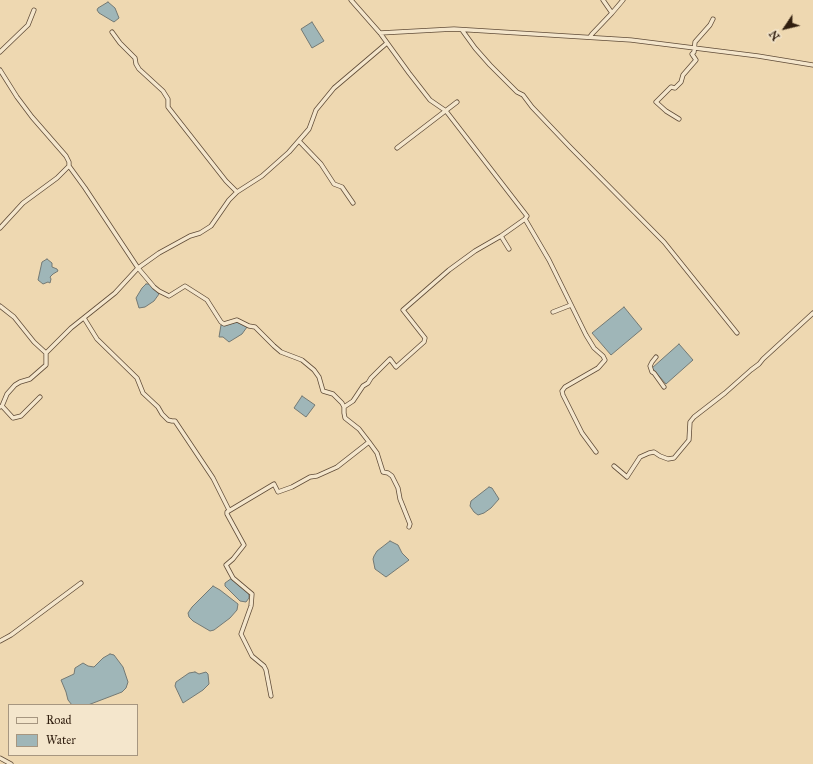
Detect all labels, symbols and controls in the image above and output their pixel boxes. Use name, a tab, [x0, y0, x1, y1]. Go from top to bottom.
north arrow	[765, 8, 805, 48]
text: N	[767, 28, 783, 43]
legend	[8, 704, 138, 756]
text: Road	[46, 713, 72, 727]
text: Water	[46, 733, 76, 747]

